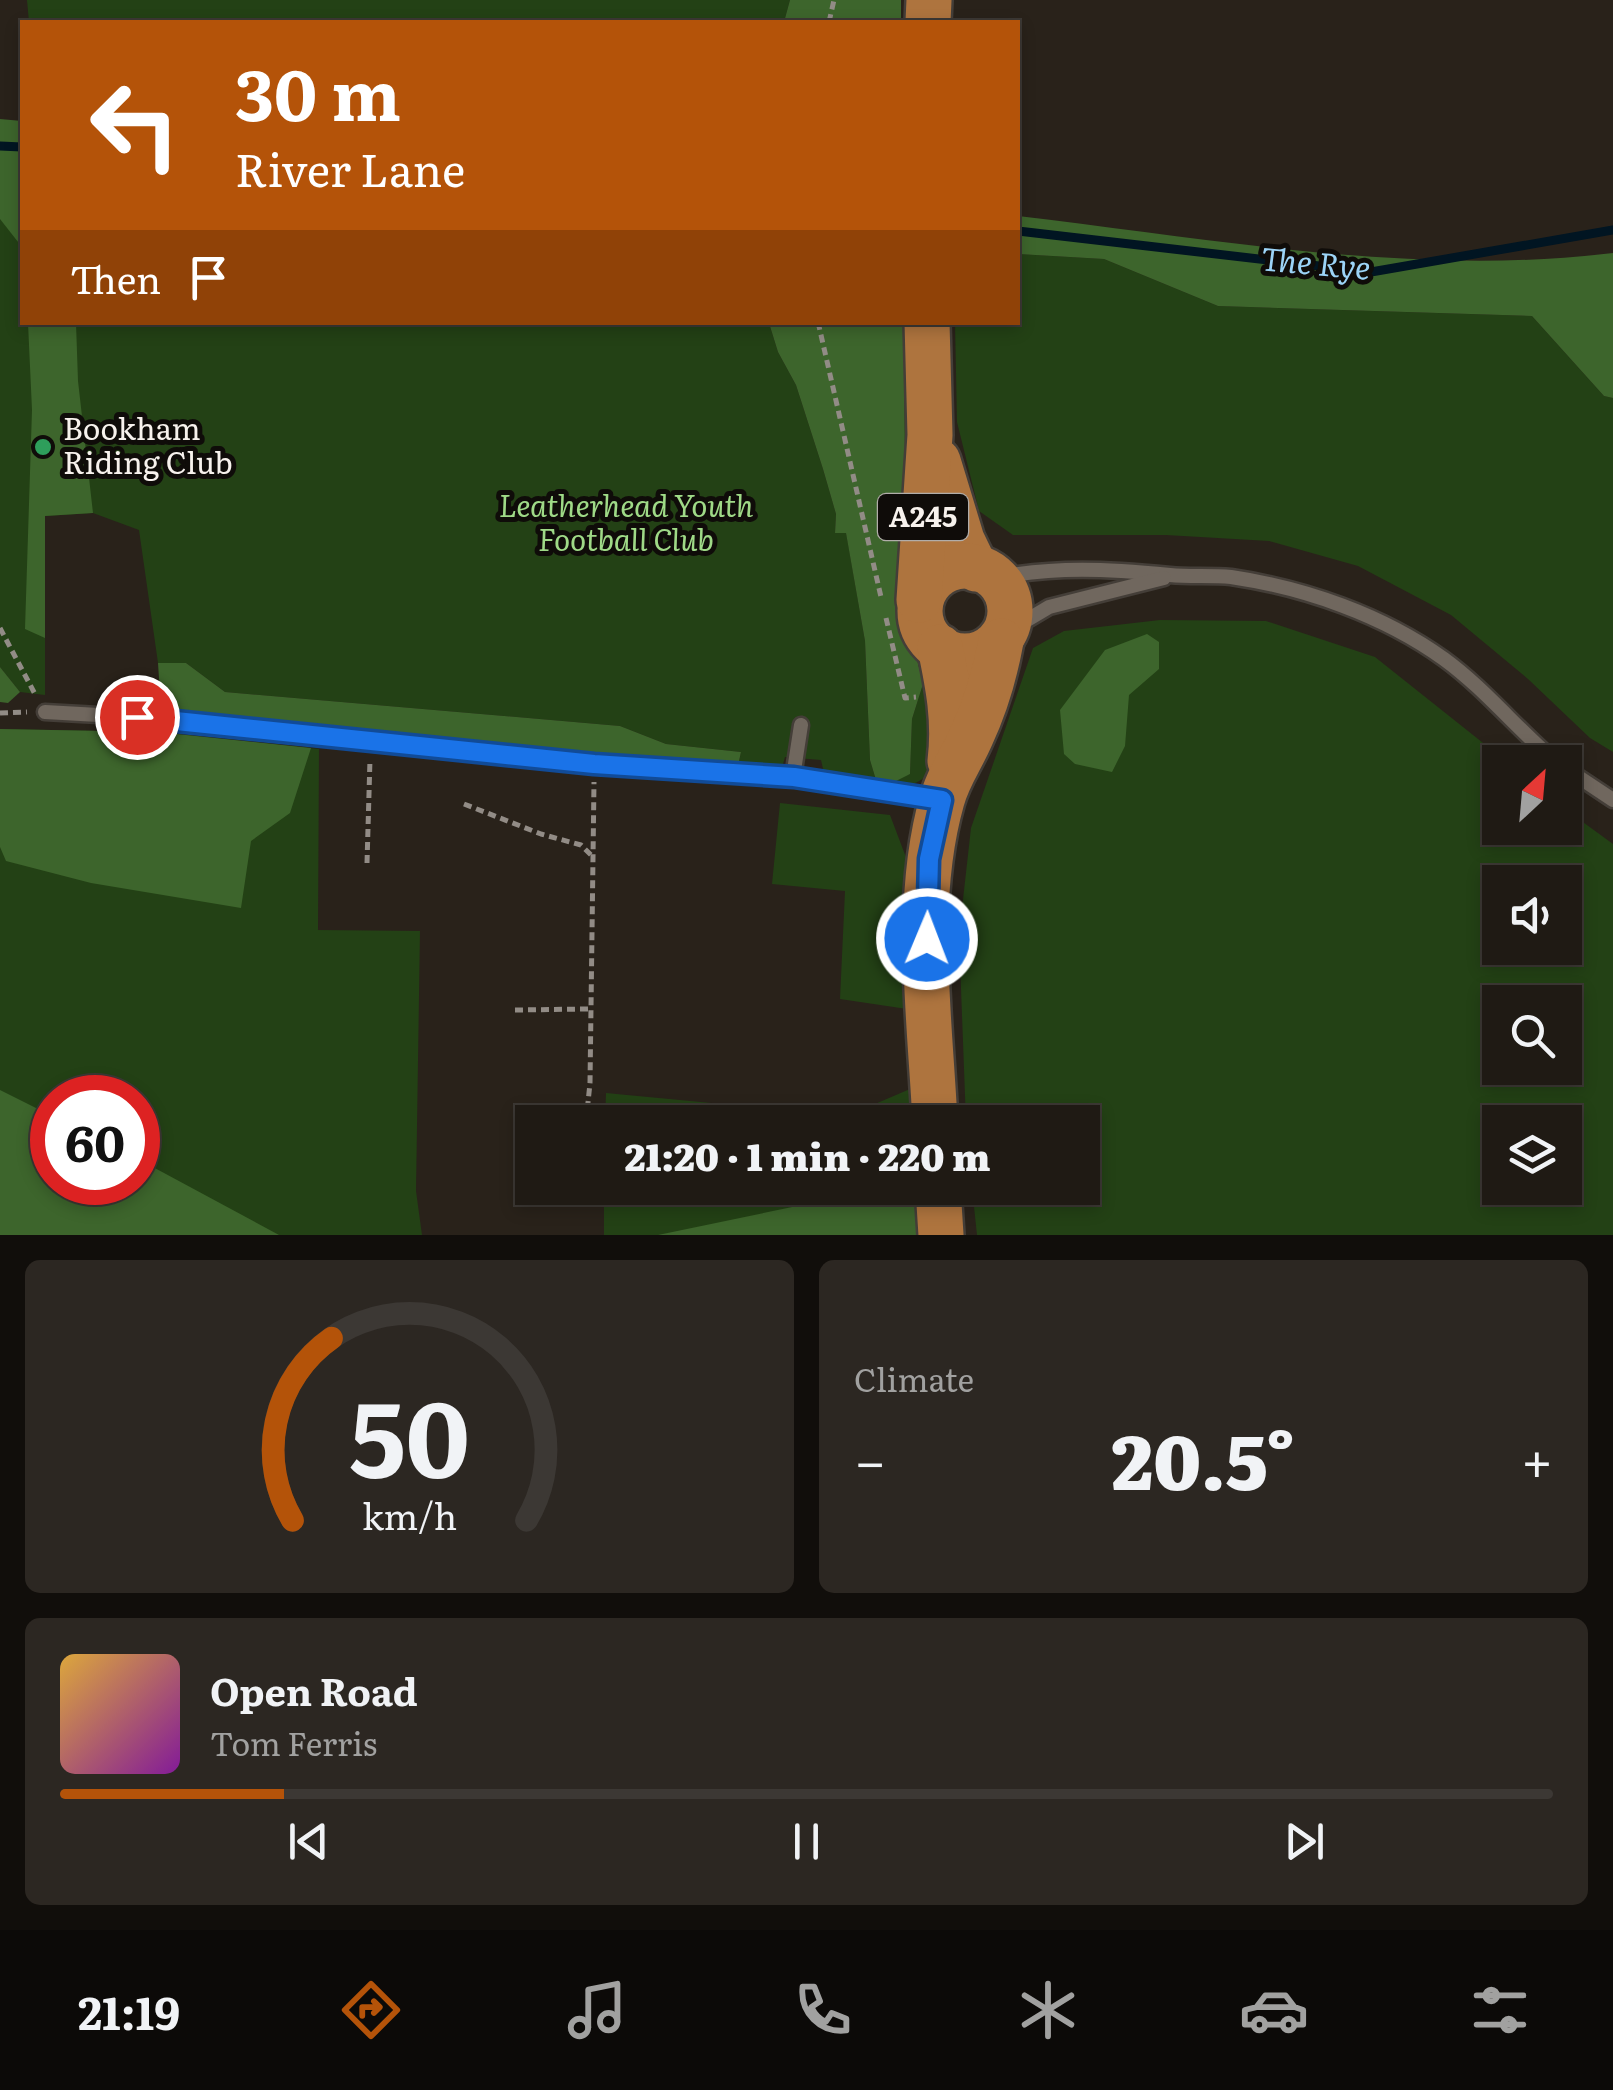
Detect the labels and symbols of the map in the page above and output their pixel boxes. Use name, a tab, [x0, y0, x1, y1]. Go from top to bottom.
water label: The Rye	[1260, 232, 1373, 290]
place label: Bookham Riding Club	[63, 405, 233, 483]
marker: Bookham Riding Club	[32, 436, 54, 458]
park label: Leatherhead Youth Football Club	[499, 482, 754, 560]
road number: A245	[878, 494, 968, 540]
pin	[95, 675, 180, 760]
north arrow	[1482, 745, 1582, 845]
position arrow	[875, 887, 979, 991]
speed limit sign: 60	[30, 1075, 160, 1205]

